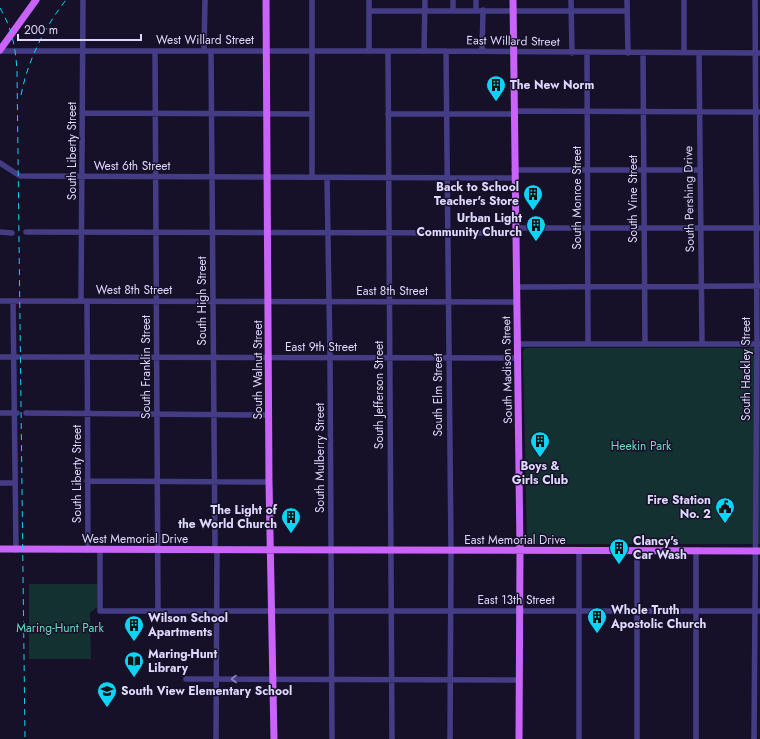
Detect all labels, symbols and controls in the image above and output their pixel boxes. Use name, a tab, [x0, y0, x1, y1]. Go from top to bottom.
scale bar	[18, 16, 141, 42]
text: 200 m	[24, 21, 58, 39]
street label: West Willard Street	[156, 31, 254, 49]
street label: East Willard Street	[466, 31, 560, 51]
building icon: The New Norm	[485, 74, 507, 102]
place label: The New Norm	[510, 76, 595, 94]
street label: South Liberty Street	[63, 102, 81, 200]
street label: South Monroe Street	[568, 146, 586, 250]
street label: South Pershing Drive	[679, 146, 699, 252]
street label: South Vine Street	[624, 155, 642, 243]
street label: West 6th Street	[94, 157, 170, 175]
place label: Back to School Teacher's Store	[434, 178, 519, 210]
building icon: Back to School Teacher's Store	[522, 183, 544, 211]
place label: Urban Light Community Church	[416, 209, 522, 241]
building icon: Urban Light Community Church	[525, 214, 547, 242]
street label: South High Street	[193, 256, 211, 346]
street label: West 8th Street	[96, 281, 172, 299]
street label: East 8th Street	[356, 282, 428, 300]
street label: South Franklin Street	[137, 315, 155, 419]
street label: South Madison Street	[497, 316, 517, 424]
street label: South Hackley Street	[737, 317, 755, 421]
street label: South Walnut Street	[249, 320, 267, 420]
street label: East 9th Street	[285, 338, 357, 356]
street label: South Jefferson Street	[370, 341, 388, 449]
street label: South Elm Street	[429, 353, 447, 437]
street label: South Mulberry Street	[311, 403, 329, 513]
street label: South Liberty Street	[68, 425, 86, 523]
building icon: Boys & Girls Club	[529, 430, 551, 458]
park label: Heekin Park	[611, 437, 672, 455]
place label: Boys & Girls Club	[512, 457, 569, 489]
place label: Fire Station No. 2	[647, 491, 711, 523]
public building icon: Fire Station No. 2	[714, 496, 736, 524]
place label: The Light of the World Church	[178, 501, 278, 533]
building icon: The Light of the World Church	[280, 506, 302, 534]
street label: West Memorial Drive	[82, 530, 188, 548]
street label: East Memorial Drive	[464, 531, 566, 549]
place label: Clancy's Car Wash	[633, 532, 687, 564]
building icon: Clancy's Car Wash	[608, 537, 630, 565]
street label: East 13th Street	[477, 591, 555, 609]
place label: Whole Truth Apostolic Church	[610, 601, 707, 633]
building icon: Whole Truth Apostolic Church	[586, 606, 608, 634]
place label: Wilson School Apartments	[147, 609, 228, 641]
building icon: Wilson School Apartments	[123, 614, 145, 642]
park label: Maring-Hunt Park	[16, 619, 104, 637]
place label: Maring-Hunt Library	[148, 645, 218, 677]
library icon: Maring-Hunt Library	[123, 650, 145, 678]
one-way arrow	[231, 675, 237, 683]
school or university icon: South View Elementary School	[96, 680, 118, 708]
place label: South View Elementary School	[121, 682, 292, 700]

